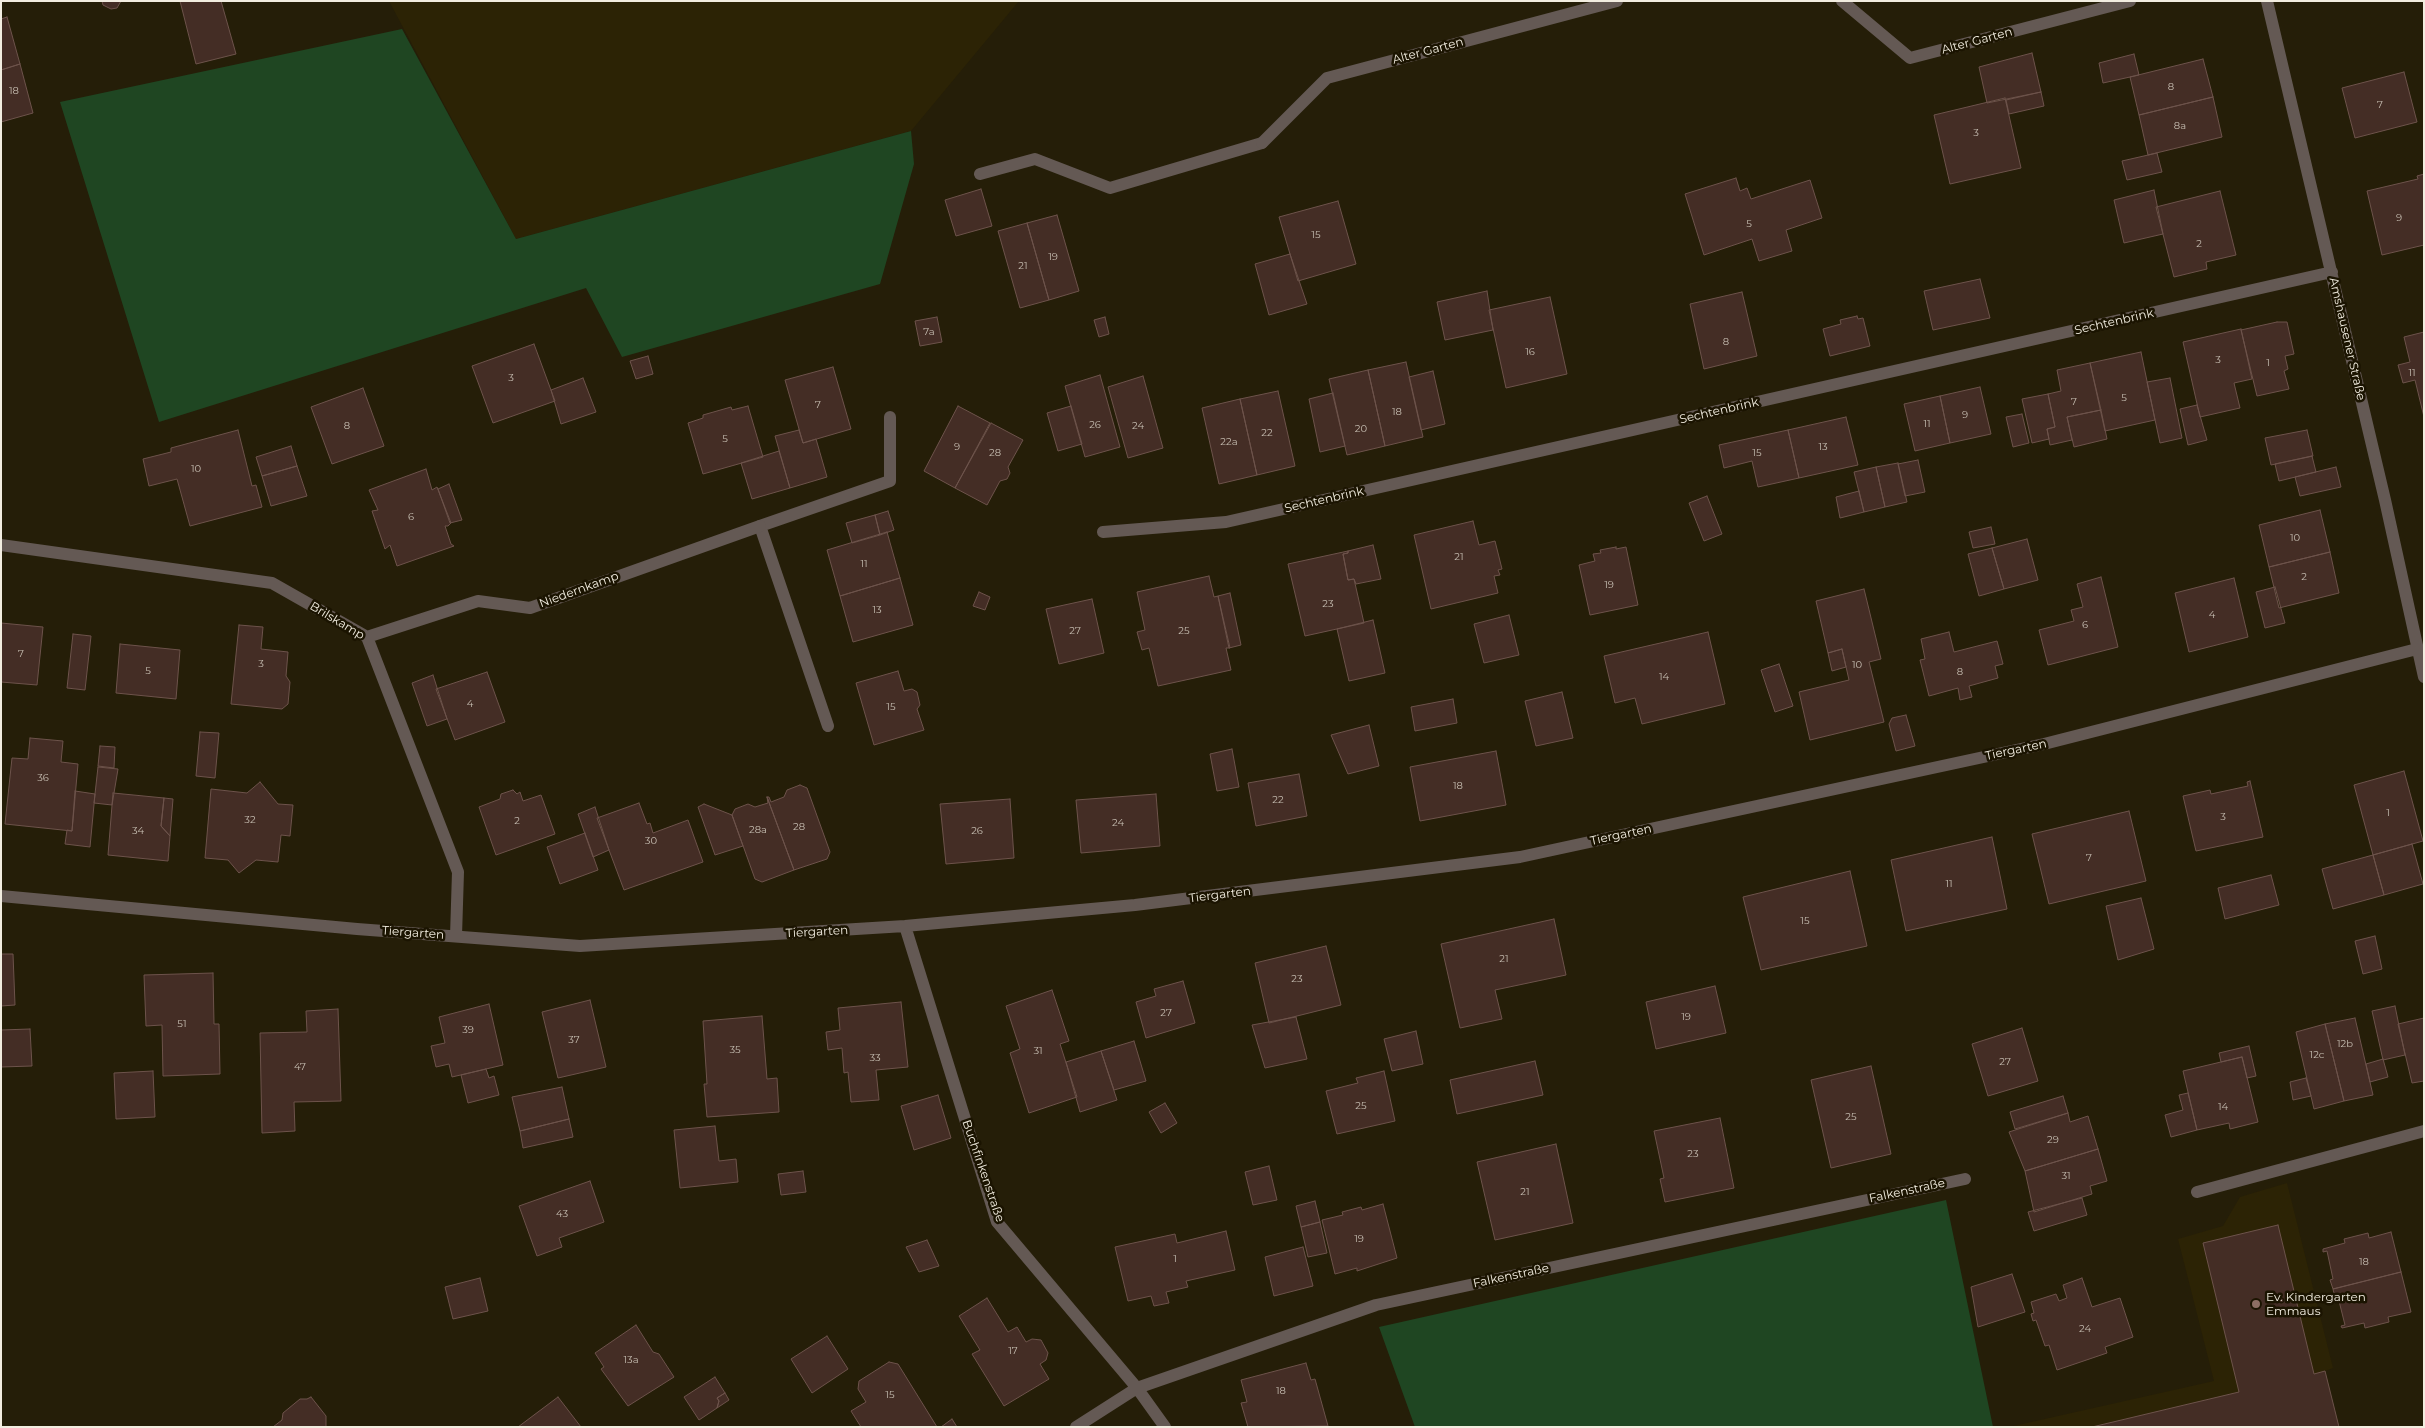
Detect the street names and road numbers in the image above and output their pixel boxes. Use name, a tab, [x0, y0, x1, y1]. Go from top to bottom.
street label: Alter Garten	[1940, 25, 2014, 57]
street label: Alter Garten	[1391, 35, 1465, 67]
street label: Amshausener Straße	[2326, 276, 2368, 402]
street label: Sechtenbrink	[2073, 306, 2155, 338]
street label: Sechtenbrink	[1678, 395, 1760, 427]
street label: Sechtenbrink	[1283, 484, 1365, 516]
street label: Niedernkamp	[537, 569, 621, 611]
street label: Brilskamp	[307, 599, 367, 643]
street label: Tiergarten	[1984, 736, 2048, 764]
street label: Tiergarten	[1589, 821, 1653, 849]
street label: Tiergarten	[1188, 884, 1252, 906]
street label: Tiergarten	[786, 923, 848, 941]
street label: Tiergarten	[381, 924, 445, 942]
street label: Buchfinkenstraße	[959, 1118, 1007, 1224]
street label: Falkenstraße	[1868, 1176, 1946, 1206]
street label: Falkenstraße	[1472, 1261, 1550, 1291]

